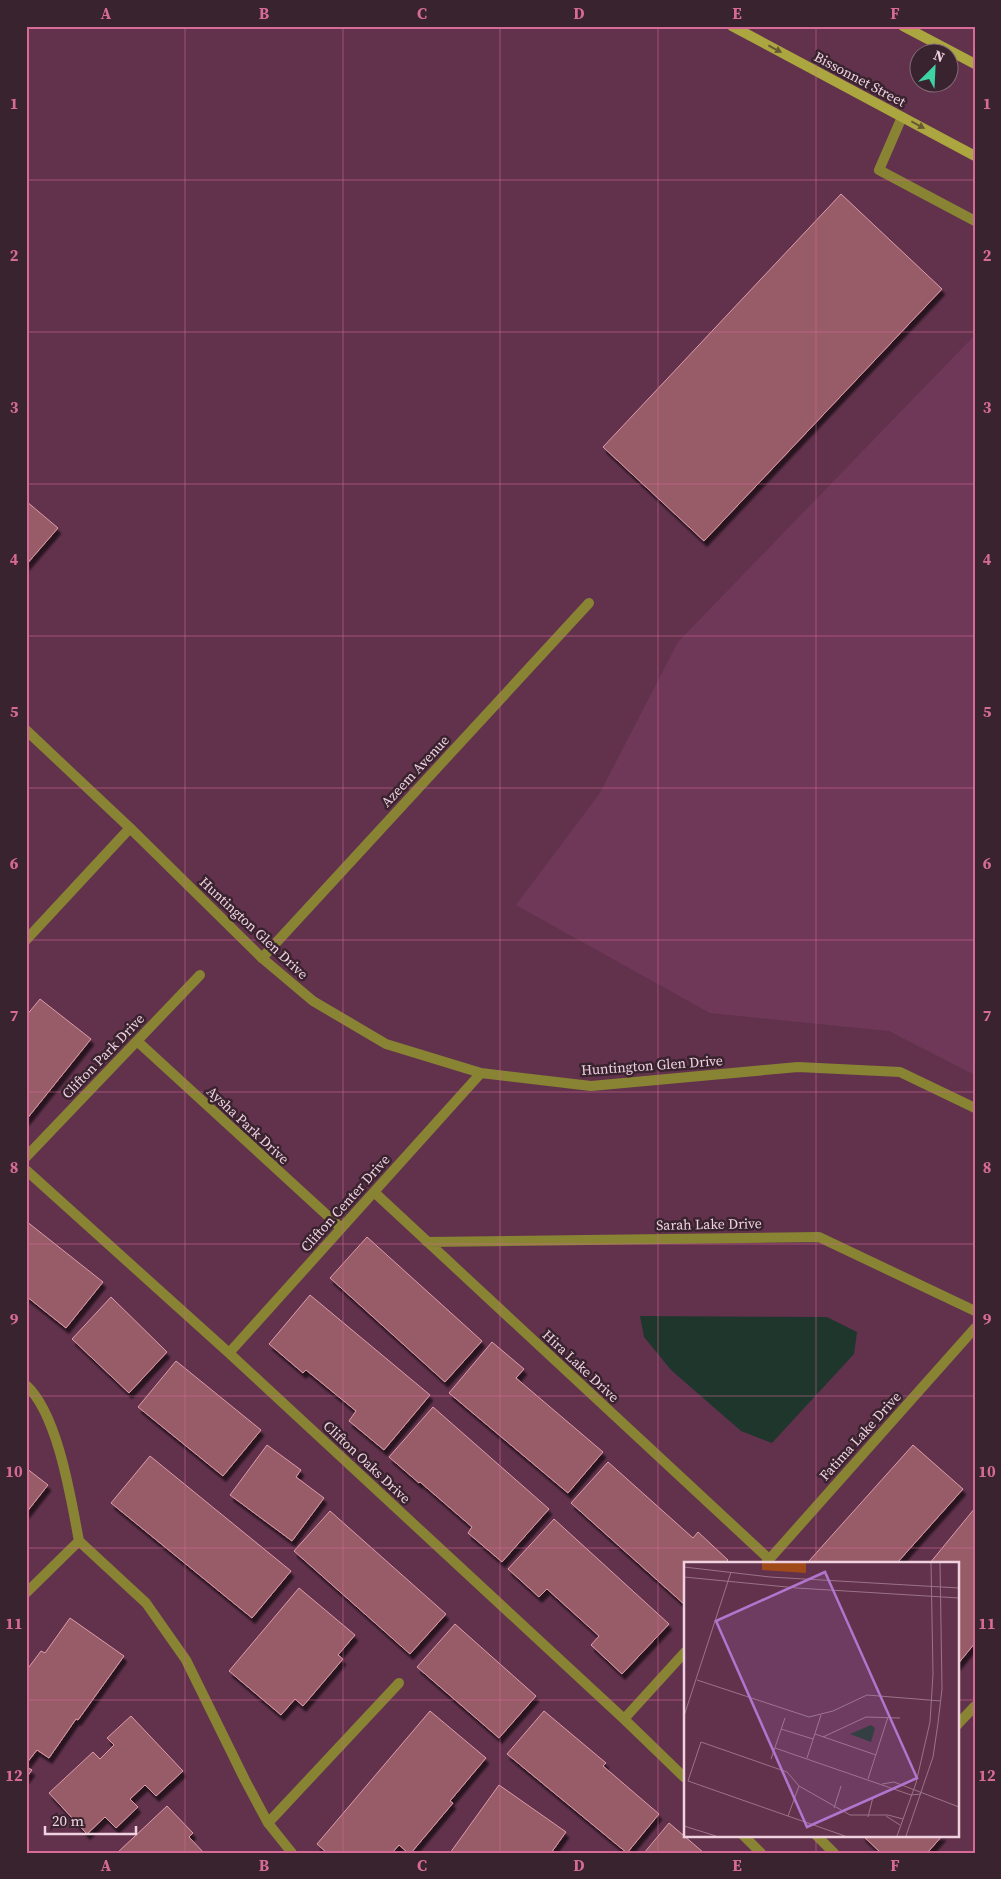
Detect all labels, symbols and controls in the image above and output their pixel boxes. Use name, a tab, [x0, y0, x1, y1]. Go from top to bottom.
text: A	[101, 2, 112, 24]
text: B	[259, 2, 270, 24]
text: C	[417, 2, 427, 24]
text: D	[573, 2, 585, 24]
text: E	[732, 2, 742, 24]
text: F	[890, 2, 900, 24]
north arrow	[908, 42, 958, 92]
one-way arrow	[767, 45, 782, 53]
text: N	[931, 45, 948, 67]
street label: Bissonnet Street	[811, 46, 910, 112]
text: 1	[10, 92, 18, 114]
text: 1	[983, 92, 991, 114]
one-way arrow	[911, 121, 925, 130]
text: 2	[10, 244, 19, 266]
text: 2	[983, 244, 992, 266]
text: 3	[10, 396, 19, 418]
text: 3	[983, 396, 992, 418]
text: 4	[10, 548, 19, 570]
text: 4	[983, 548, 992, 570]
text: 5	[10, 700, 19, 722]
text: 5	[983, 700, 992, 722]
street label: Azeem Avenue	[376, 731, 454, 811]
text: 6	[10, 852, 19, 874]
text: 6	[983, 852, 992, 874]
street label: Huntington Glen Drive	[195, 872, 313, 984]
text: 7	[10, 1004, 19, 1026]
text: 7	[983, 1004, 992, 1026]
street label: Clifton Park Drive	[57, 1009, 149, 1103]
street label: Huntington Glen Drive	[580, 1050, 724, 1080]
street label: Aysha Park Drive	[202, 1082, 294, 1168]
street label: Clifton Center Drive	[296, 1150, 394, 1256]
text: 8	[10, 1156, 18, 1178]
text: 8	[983, 1156, 991, 1178]
street label: Sarah Lake Drive	[656, 1213, 762, 1235]
text: 9	[10, 1308, 19, 1330]
text: 9	[983, 1308, 992, 1330]
street label: Hira Lake Drive	[538, 1325, 624, 1407]
street label: Fatima Lake Drive	[815, 1387, 905, 1485]
street label: Clifton Oaks Drive	[319, 1416, 415, 1508]
text: 10	[5, 1460, 23, 1482]
text: 10	[978, 1460, 996, 1482]
inset map	[684, 1562, 958, 1836]
text: 11	[5, 1612, 23, 1634]
text: 11	[978, 1612, 996, 1634]
text: 12	[5, 1764, 23, 1786]
text: 12	[978, 1764, 996, 1786]
scale bar	[45, 1804, 136, 1836]
text: 20 m	[52, 1810, 84, 1831]
text: A	[101, 1854, 112, 1876]
text: B	[259, 1854, 270, 1876]
text: C	[417, 1854, 427, 1876]
text: D	[573, 1854, 585, 1876]
text: E	[732, 1854, 742, 1876]
text: F	[890, 1854, 900, 1876]

